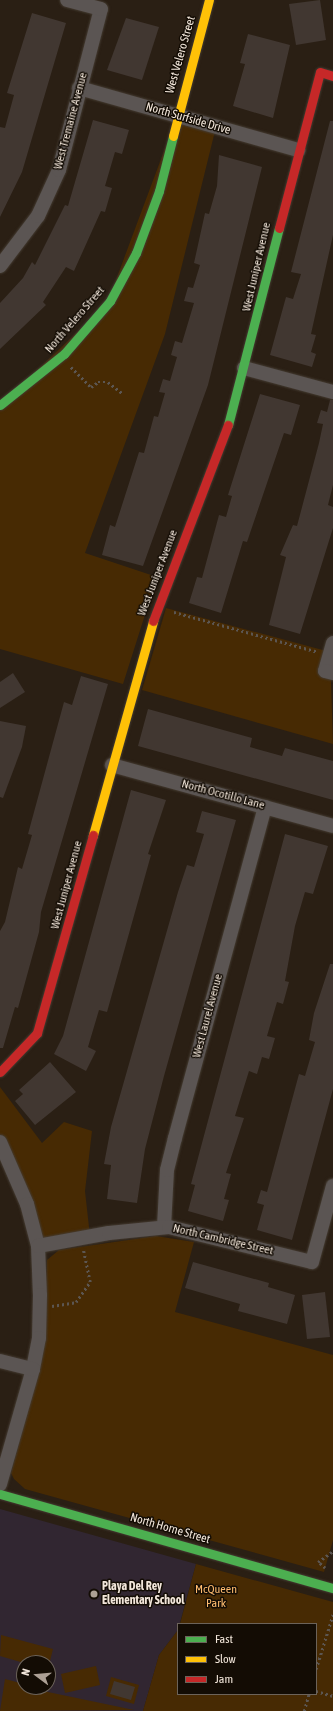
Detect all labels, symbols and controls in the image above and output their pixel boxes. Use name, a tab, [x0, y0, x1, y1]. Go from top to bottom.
street label: West Velero Street	[163, 15, 199, 95]
street label: West Tremaine Avenue	[51, 71, 91, 171]
street label: North Surfside Drive	[144, 100, 232, 138]
street label: West Juniper Avenue	[240, 221, 274, 313]
street label: North Velero Street	[42, 284, 108, 356]
street label: West Juniper Avenue	[135, 528, 181, 618]
street label: North Ocotillo Lane	[180, 777, 266, 813]
street label: West Juniper Avenue	[48, 839, 86, 931]
street label: West Laurel Avenue	[190, 973, 226, 1059]
street label: North Cambridge Street	[171, 1221, 275, 1259]
street label: North Horne Street	[128, 1511, 212, 1547]
place label: Playa Del Rey Elementary School	[102, 1580, 184, 1608]
park label: McQueen Park	[195, 1583, 237, 1611]
marker: Playa Del Rey Elementary School	[89, 1589, 99, 1599]
legend	[177, 1623, 317, 1695]
text: Fast	[215, 1632, 233, 1646]
text: Slow	[215, 1652, 236, 1666]
north arrow	[16, 1655, 56, 1695]
text: N	[19, 1667, 32, 1677]
text: Jam	[215, 1672, 233, 1686]

